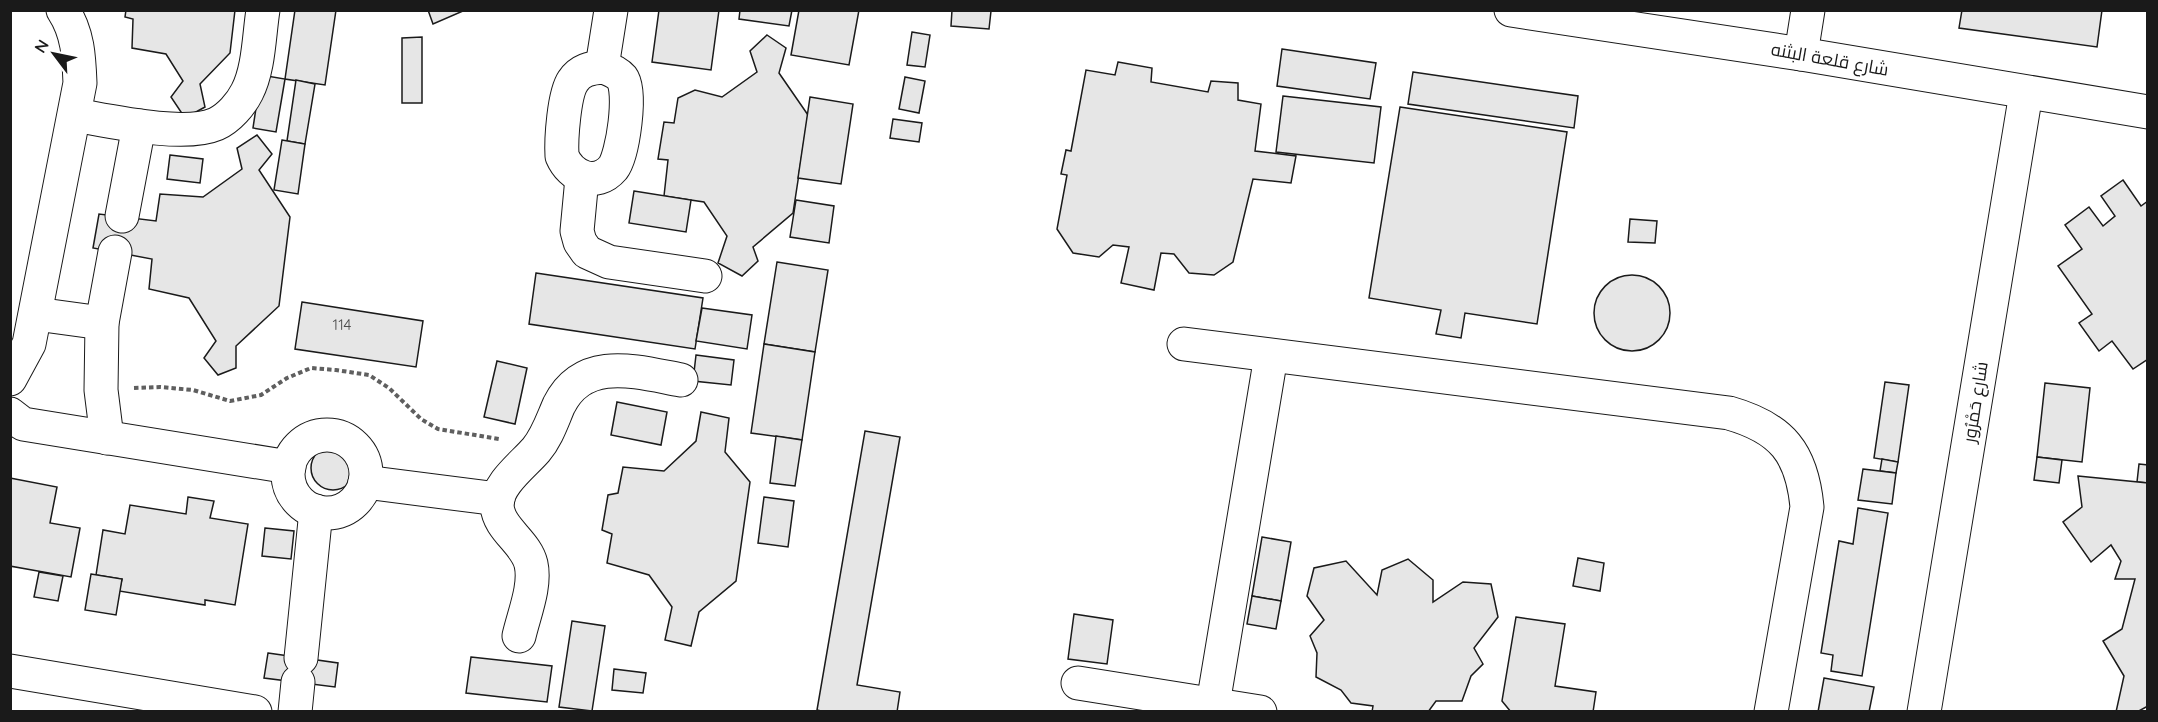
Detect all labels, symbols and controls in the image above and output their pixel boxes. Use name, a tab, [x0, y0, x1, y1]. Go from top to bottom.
north arrow	[24, 24, 84, 84]
text: N	[30, 36, 53, 56]
street label: شارع قلعة البثنه	[1769, 37, 1891, 82]
house number: 114	[333, 315, 351, 334]
street label: شارع حَمْرُور	[1957, 360, 1994, 445]

